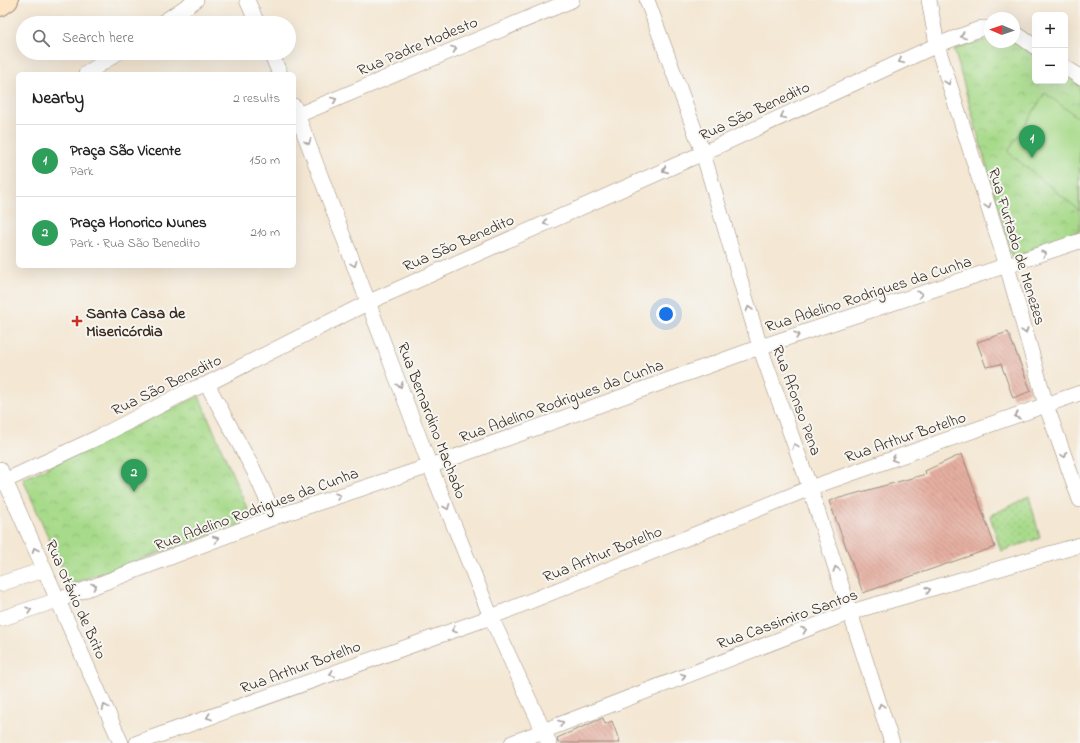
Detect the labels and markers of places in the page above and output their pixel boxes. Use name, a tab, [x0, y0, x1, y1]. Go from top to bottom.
pin: 1	[1019, 125, 1045, 158]
place label: Santa Casa de Misericórdia	[86, 302, 186, 344]
marker: Santa Casa de Misericórdia	[71, 315, 83, 327]
pin: 2	[121, 459, 147, 492]

